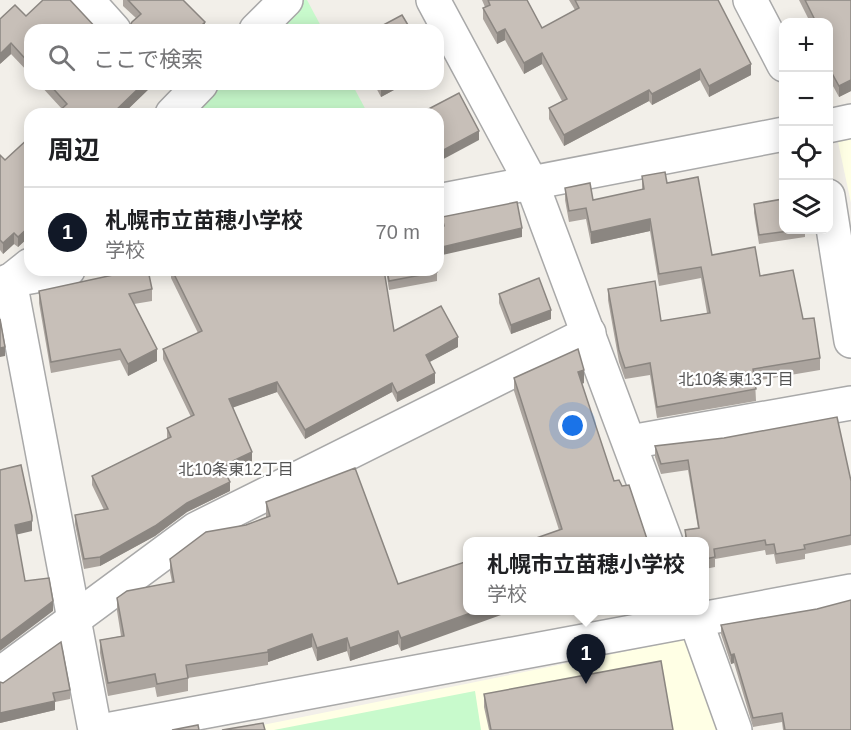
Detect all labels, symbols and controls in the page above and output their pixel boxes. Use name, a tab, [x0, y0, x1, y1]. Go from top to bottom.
map controls	[779, 18, 833, 234]
button: +	[779, 18, 833, 72]
search box	[24, 24, 444, 90]
icon: search	[45, 41, 78, 74]
text: ここで検索	[93, 47, 203, 72]
button: −	[779, 72, 833, 126]
button: locate	[779, 126, 833, 180]
text: 周辺	[48, 135, 100, 165]
button: layers	[779, 180, 833, 234]
text: 札幌市立苗穂小学校	[105, 208, 303, 233]
text: 1	[62, 221, 73, 243]
text: 70 m	[376, 221, 420, 243]
text: 学校	[105, 239, 145, 261]
district label: 北10条東13丁目	[678, 371, 794, 388]
your location	[558, 411, 587, 440]
district label: 北10条東12丁目	[178, 461, 294, 478]
popup	[463, 537, 709, 615]
text: 札幌市立苗穂小学校	[487, 552, 685, 577]
text: 学校	[487, 583, 527, 605]
pin: 1	[566, 634, 606, 684]

